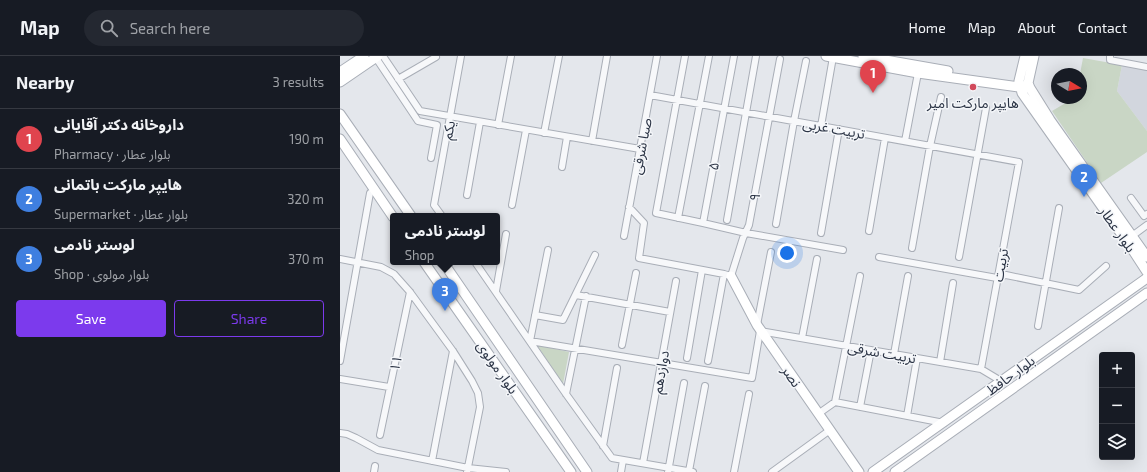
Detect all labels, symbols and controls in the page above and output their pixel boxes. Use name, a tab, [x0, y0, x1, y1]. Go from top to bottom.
search box	[84, 10, 364, 46]
text: Map	[20, 16, 60, 39]
icon: search	[98, 17, 120, 39]
text: Search here	[130, 19, 210, 37]
text: Home	[909, 19, 946, 36]
text: Map	[968, 19, 996, 36]
text: About	[1018, 19, 1056, 36]
text: Contact	[1078, 19, 1127, 36]
pin: 1	[860, 60, 886, 93]
north arrow	[1051, 68, 1087, 104]
text: Nearby	[16, 72, 74, 92]
text: 3 results	[273, 74, 324, 90]
marker: هایپر مارکت امیر	[968, 82, 978, 92]
place label: هایپر مارکت امیر	[926, 94, 1019, 113]
street label: تربیت غربی	[801, 114, 866, 143]
text: داروخانه دکتر آقایانی	[54, 115, 184, 133]
street label: صبا شرقی	[627, 116, 656, 176]
street label: یکم	[438, 119, 461, 142]
text: 1	[26, 131, 32, 147]
text: 190 m	[289, 131, 324, 147]
text: Pharmacy · بلوار عطار	[54, 146, 171, 162]
street label: ۵	[704, 161, 722, 171]
pin: 2	[1071, 164, 1097, 197]
text: هایپر مارکت باتمانی	[54, 175, 182, 193]
text: 2	[25, 191, 33, 207]
text: 320 m	[287, 191, 324, 207]
street label: ۹	[745, 191, 763, 203]
street label: بلوار عطار	[1095, 202, 1140, 256]
text: Supermarket · بلوار عطار	[54, 206, 188, 222]
popup	[390, 213, 500, 265]
text: لوستر نادمی	[405, 221, 485, 239]
text: لوستر نادمی	[54, 235, 135, 253]
your location	[777, 243, 797, 263]
text: Shop	[405, 247, 434, 263]
street label: تربیت	[989, 247, 1012, 283]
text: 3	[25, 251, 33, 267]
text: 370 m	[288, 251, 324, 267]
text: Shop · بلوار مولوی	[54, 266, 149, 282]
pin: 3	[432, 278, 458, 311]
button: Save	[16, 300, 166, 337]
button: Share	[174, 300, 324, 337]
street label: بلوار مولوی	[473, 337, 523, 398]
street label: تربیت شرقی	[846, 338, 918, 367]
street label: دوازدهم	[648, 349, 675, 395]
street label: بلوار حافظ	[982, 351, 1039, 399]
map controls	[1099, 352, 1135, 460]
button: +	[1099, 352, 1135, 388]
street label: ۱۱	[385, 353, 405, 373]
street label: نصر	[777, 361, 806, 391]
button: −	[1099, 388, 1135, 424]
button: layers	[1099, 424, 1135, 460]

